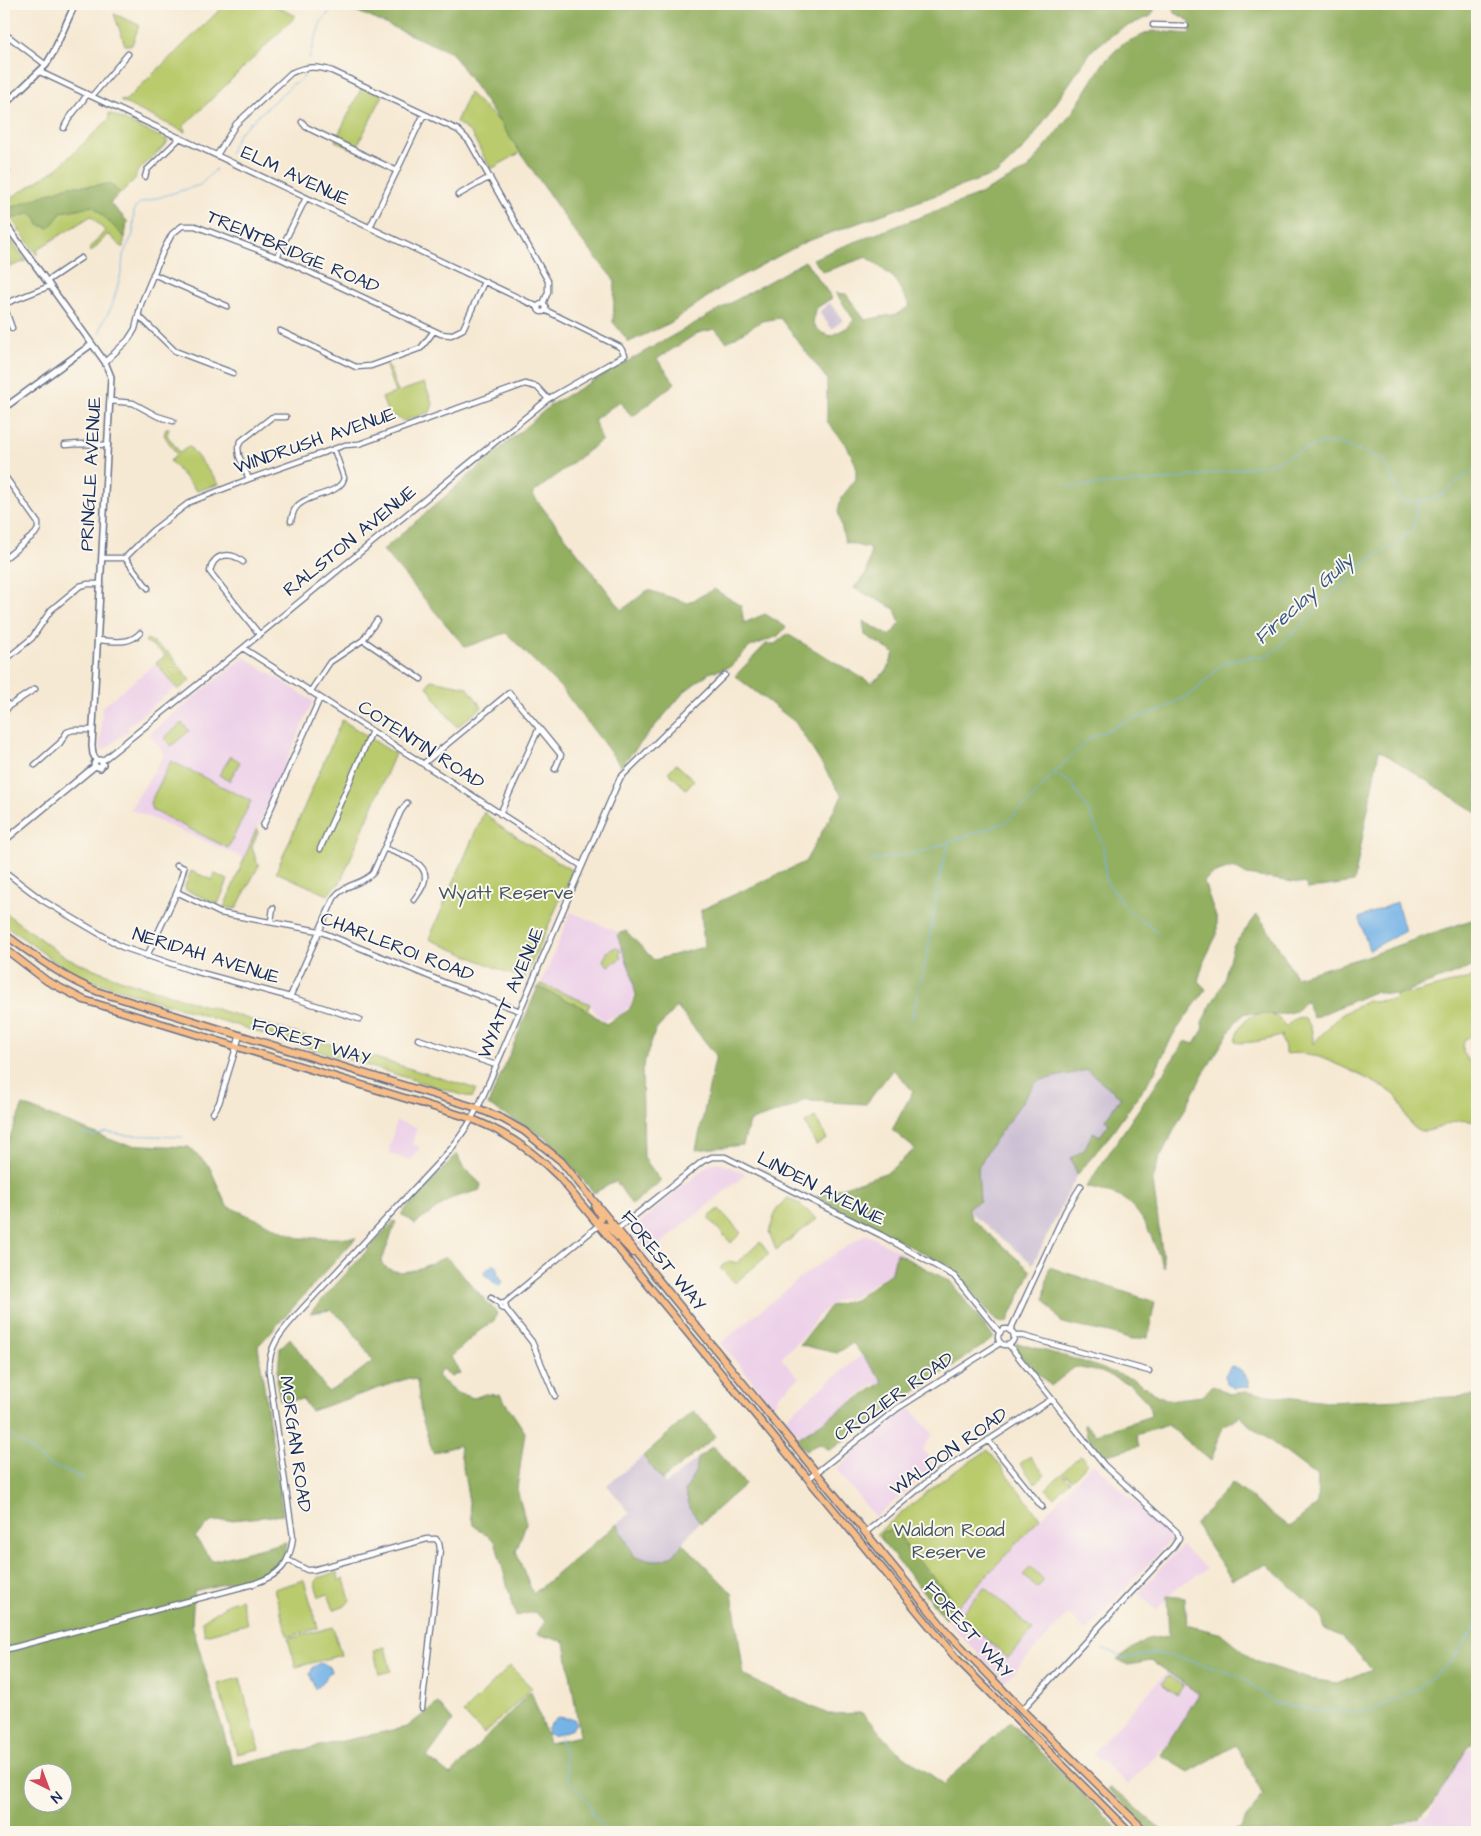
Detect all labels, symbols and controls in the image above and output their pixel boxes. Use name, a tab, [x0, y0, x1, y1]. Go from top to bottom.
street label: ELM AVENUE	[236, 139, 354, 213]
street label: TRENTBRIDGE ROAD	[202, 203, 384, 301]
street label: PRINGLE AVENUE	[73, 396, 109, 552]
street label: WINDRUSH AVENUE	[230, 401, 400, 481]
street label: RALSTON AVENUE	[278, 479, 422, 603]
water label: Fireclay Gully	[1248, 545, 1362, 652]
street label: COTENTIN ROAD	[352, 694, 490, 796]
park label: Wyatt Reserve	[438, 880, 574, 908]
street label: CHARLEROI ROAD	[316, 905, 478, 989]
street label: NERIDAH AVENUE	[129, 921, 283, 991]
street label: WYATT AVENUE	[471, 923, 551, 1063]
street label: FOREST WAY	[248, 1011, 374, 1073]
street label: LINDEN AVENUE	[752, 1145, 890, 1233]
street label: FOREST WAY	[614, 1205, 712, 1317]
street label: CROZIER ROAD	[829, 1346, 959, 1448]
street label: MORGAN ROAD	[272, 1374, 318, 1514]
street label: WALDON ROAD	[885, 1401, 1013, 1503]
park label: Waldon Road Reserve	[893, 1517, 1005, 1566]
street label: FOREST WAY	[917, 1575, 1019, 1685]
north arrow	[22, 1764, 72, 1814]
text: N	[46, 1787, 66, 1807]

